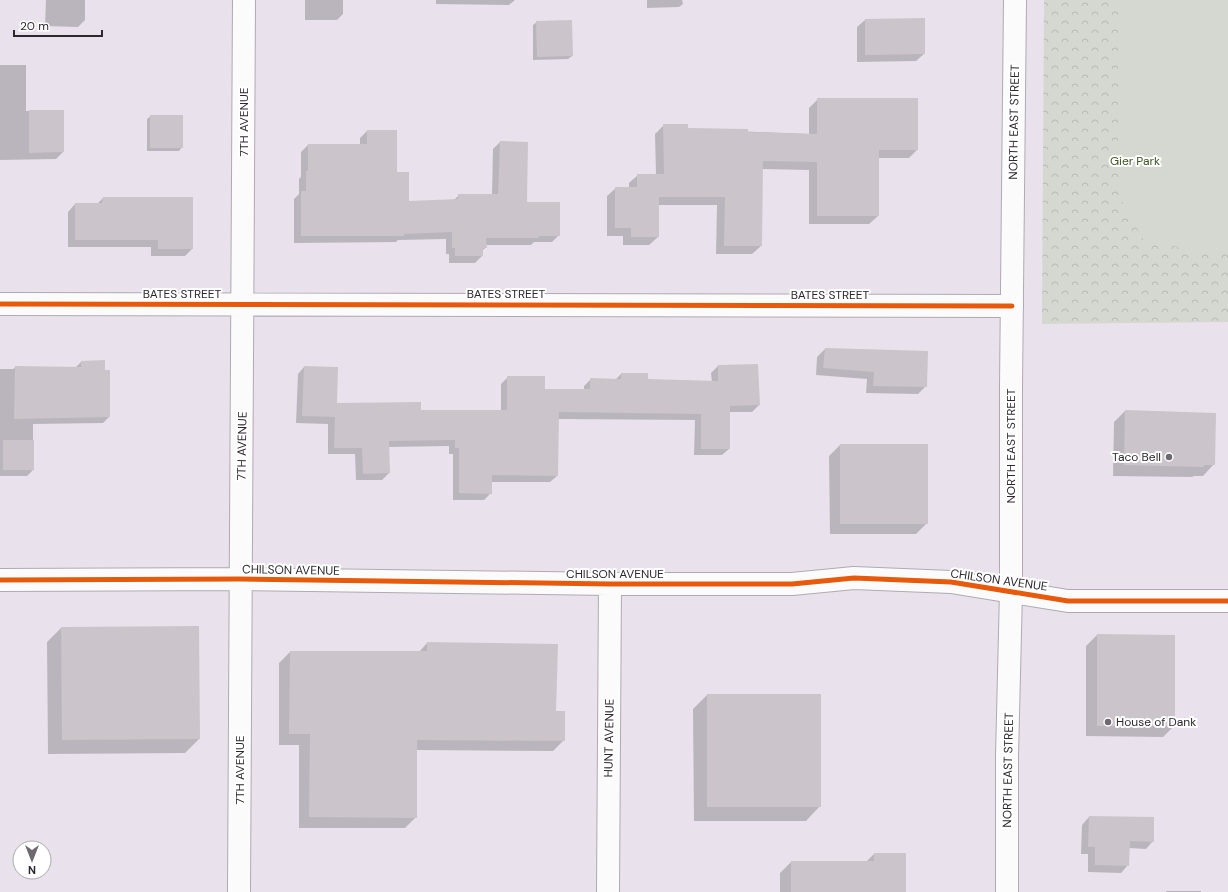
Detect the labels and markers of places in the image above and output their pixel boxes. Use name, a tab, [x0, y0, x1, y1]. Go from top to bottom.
place label: Taco Bell	[1112, 449, 1161, 465]
marker: Taco Bell	[1164, 452, 1174, 462]
place label: House of Dank	[1116, 714, 1196, 730]
marker: House of Dank	[1103, 717, 1113, 727]

